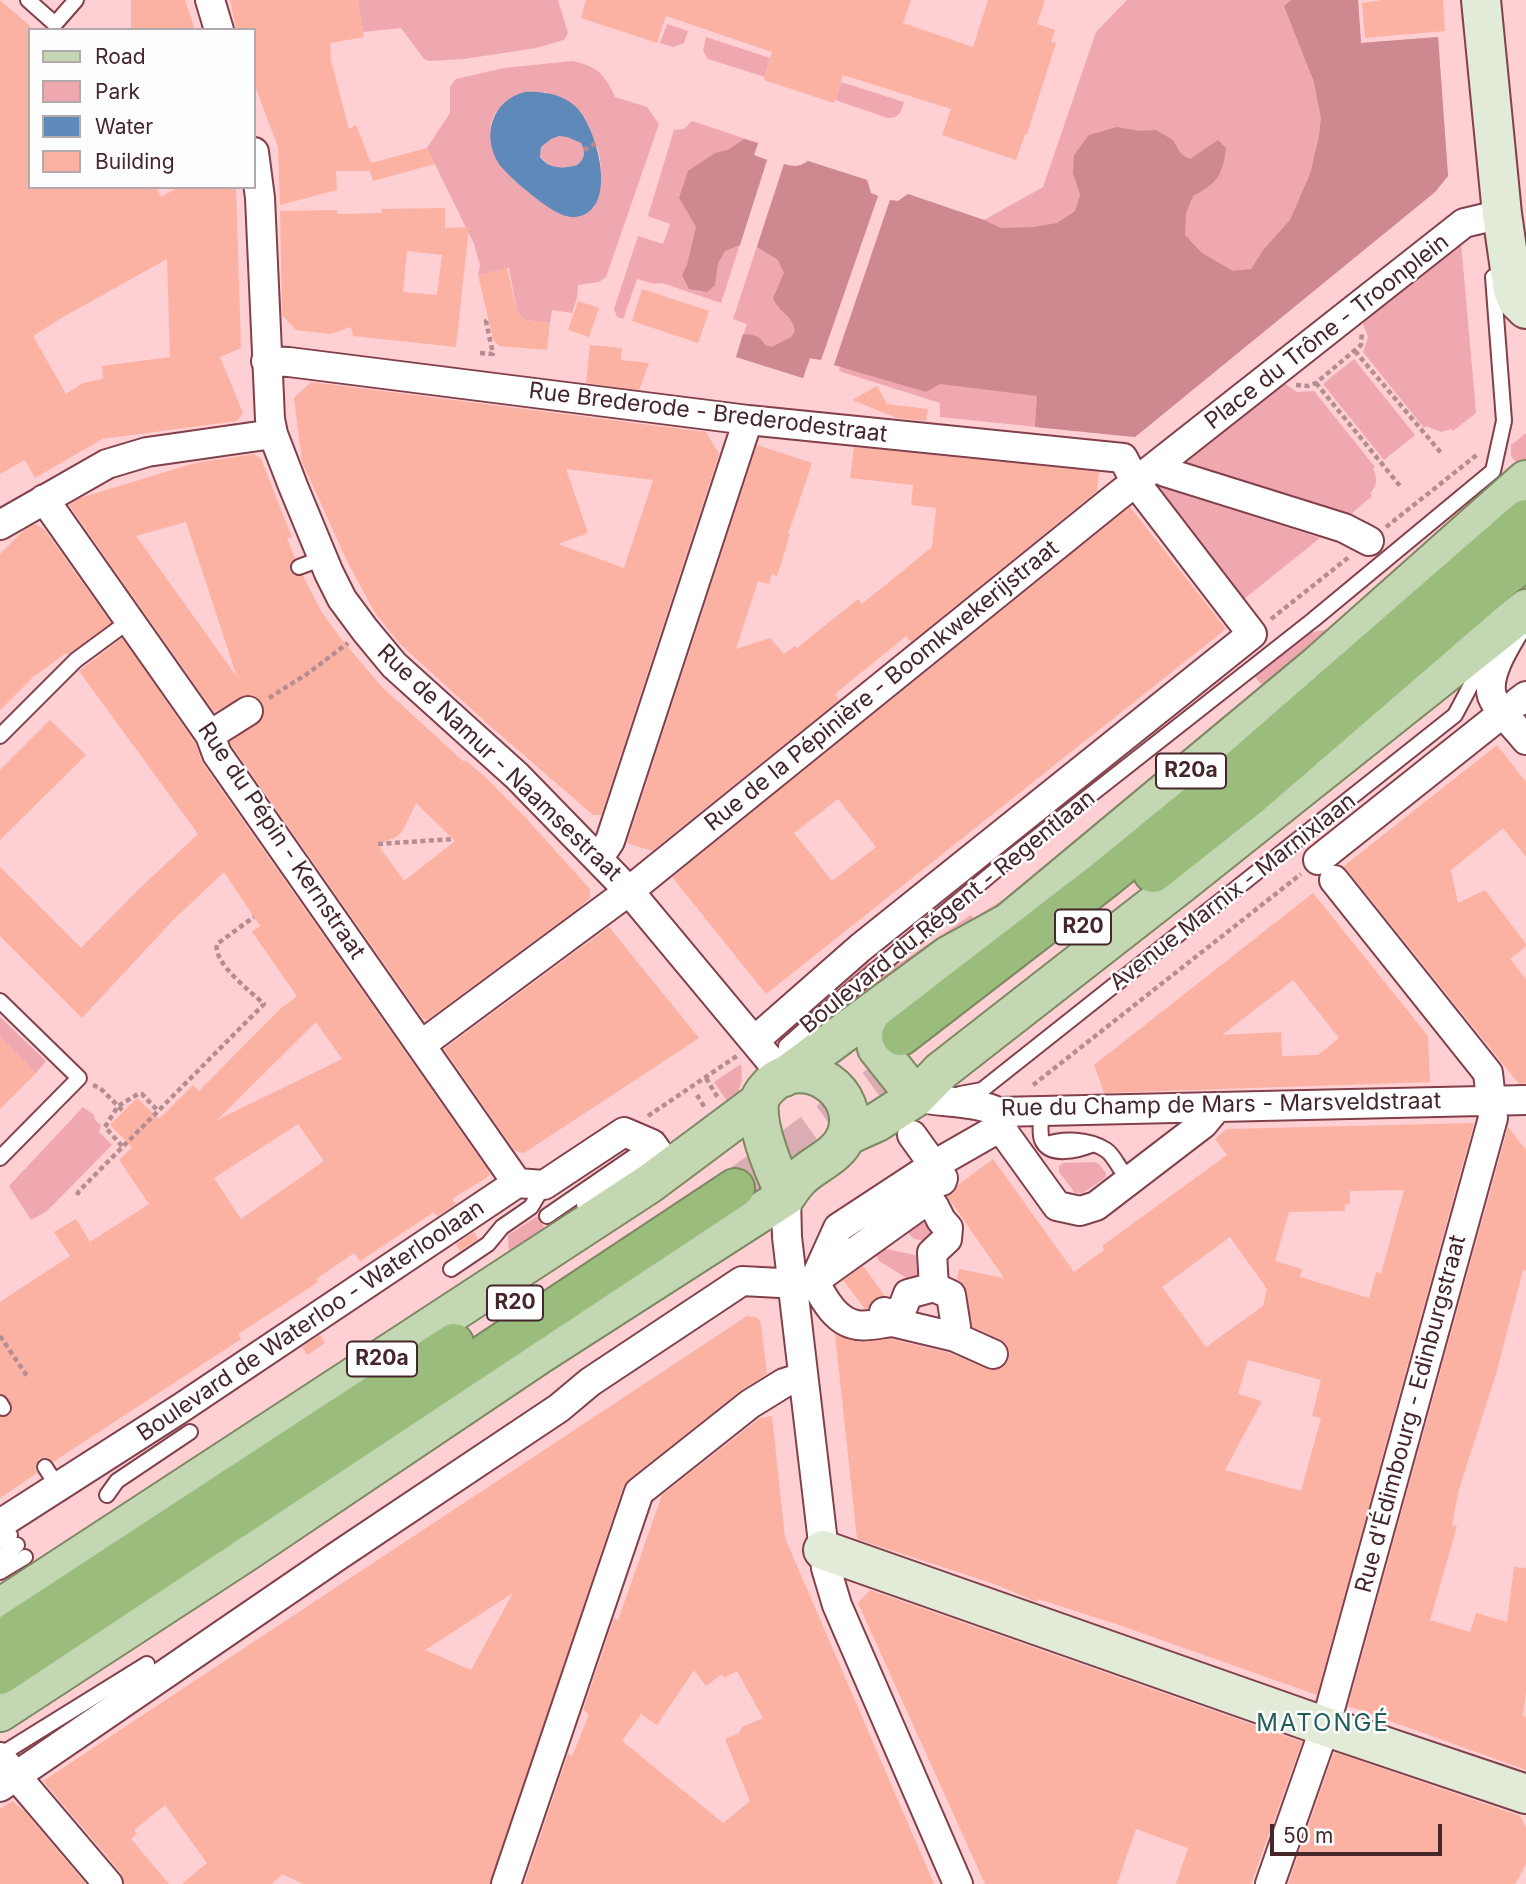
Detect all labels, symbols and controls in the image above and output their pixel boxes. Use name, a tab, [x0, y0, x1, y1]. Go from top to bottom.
legend	[28, 28, 256, 189]
text: Road	[95, 44, 146, 69]
text: Park	[95, 79, 140, 104]
text: Water	[95, 114, 153, 139]
text: Building	[95, 149, 175, 174]
street label: Place du Trône - Troonplein	[1200, 228, 1454, 436]
street label: Rue Brederode - Brederodestraat	[527, 377, 889, 449]
street label: Rue de la Pépinière - Boomkwekerijstraat	[700, 535, 1064, 837]
street label: Rue de Namur - Naamsestraat	[371, 639, 627, 887]
street label: Rue du Pépin - Kernstraat	[191, 717, 371, 965]
road number: R20a	[1156, 754, 1226, 788]
street label: Boulevard du Régent - Regentlaan	[795, 784, 1101, 1040]
street label: Avenue Marnix - Marnixlaan	[1104, 787, 1362, 997]
road number: R20	[1055, 909, 1111, 944]
street label: Rue du Champ de Mars - Marsveldstraat	[1001, 1087, 1441, 1123]
street label: Boulevard de Waterloo - Waterloolaan	[132, 1194, 490, 1448]
street label: Rue d'Édimbourg - Edinburgstraat	[1350, 1232, 1472, 1596]
road number: R20	[487, 1286, 543, 1320]
road number: R20a	[347, 1342, 417, 1376]
district label: MATONGÉ	[1257, 1710, 1389, 1738]
scale bar	[1274, 1811, 1446, 1855]
text: 50 m	[1283, 1823, 1333, 1848]

